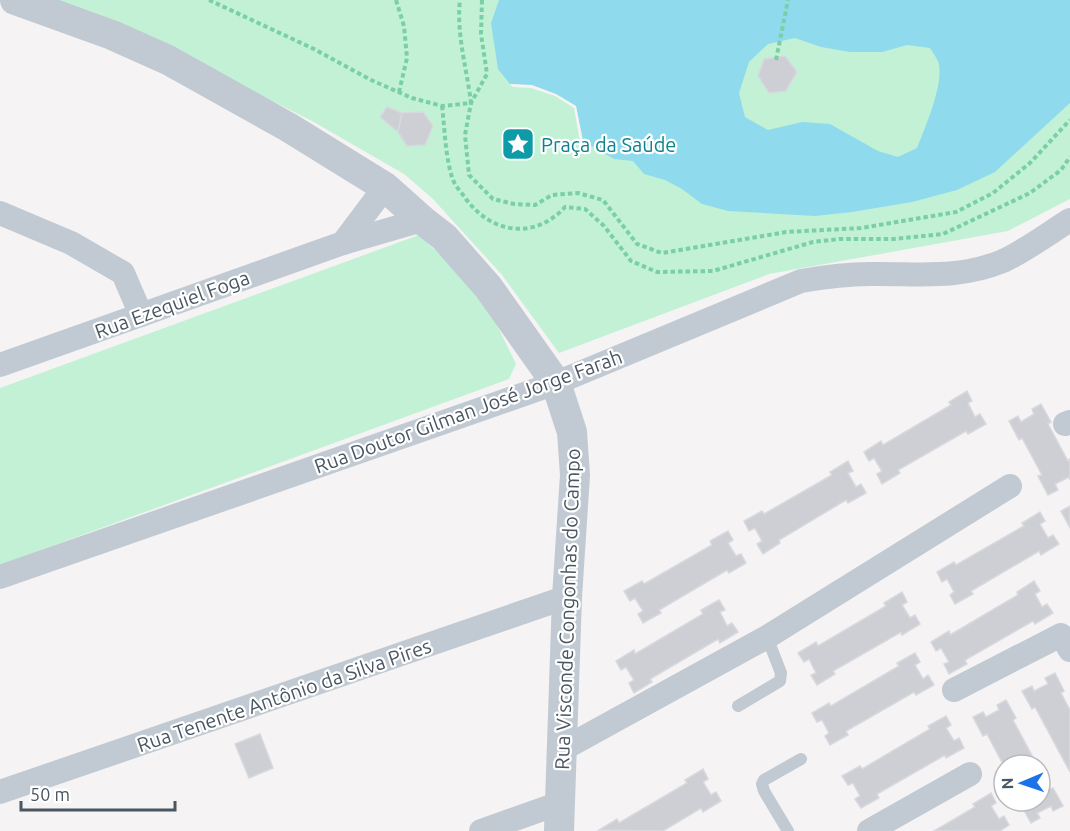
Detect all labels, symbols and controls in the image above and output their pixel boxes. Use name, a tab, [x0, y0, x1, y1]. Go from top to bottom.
place icon: Praça da Saúde	[500, 126, 536, 162]
place label: Praça da Saúde	[541, 133, 676, 156]
street label: Rua Ezequiel Foga	[92, 265, 252, 343]
street label: Rua Doutor Gilman José Jorge Farah	[311, 344, 625, 478]
street label: Rua Visconde Congonhas do Campo	[550, 448, 584, 770]
street label: Rua Tenente Antônio da Silva Pires	[134, 634, 434, 756]
north arrow	[992, 753, 1052, 813]
scale bar	[21, 774, 176, 812]
text: N	[998, 777, 1016, 790]
text: 50 m	[30, 784, 70, 804]

